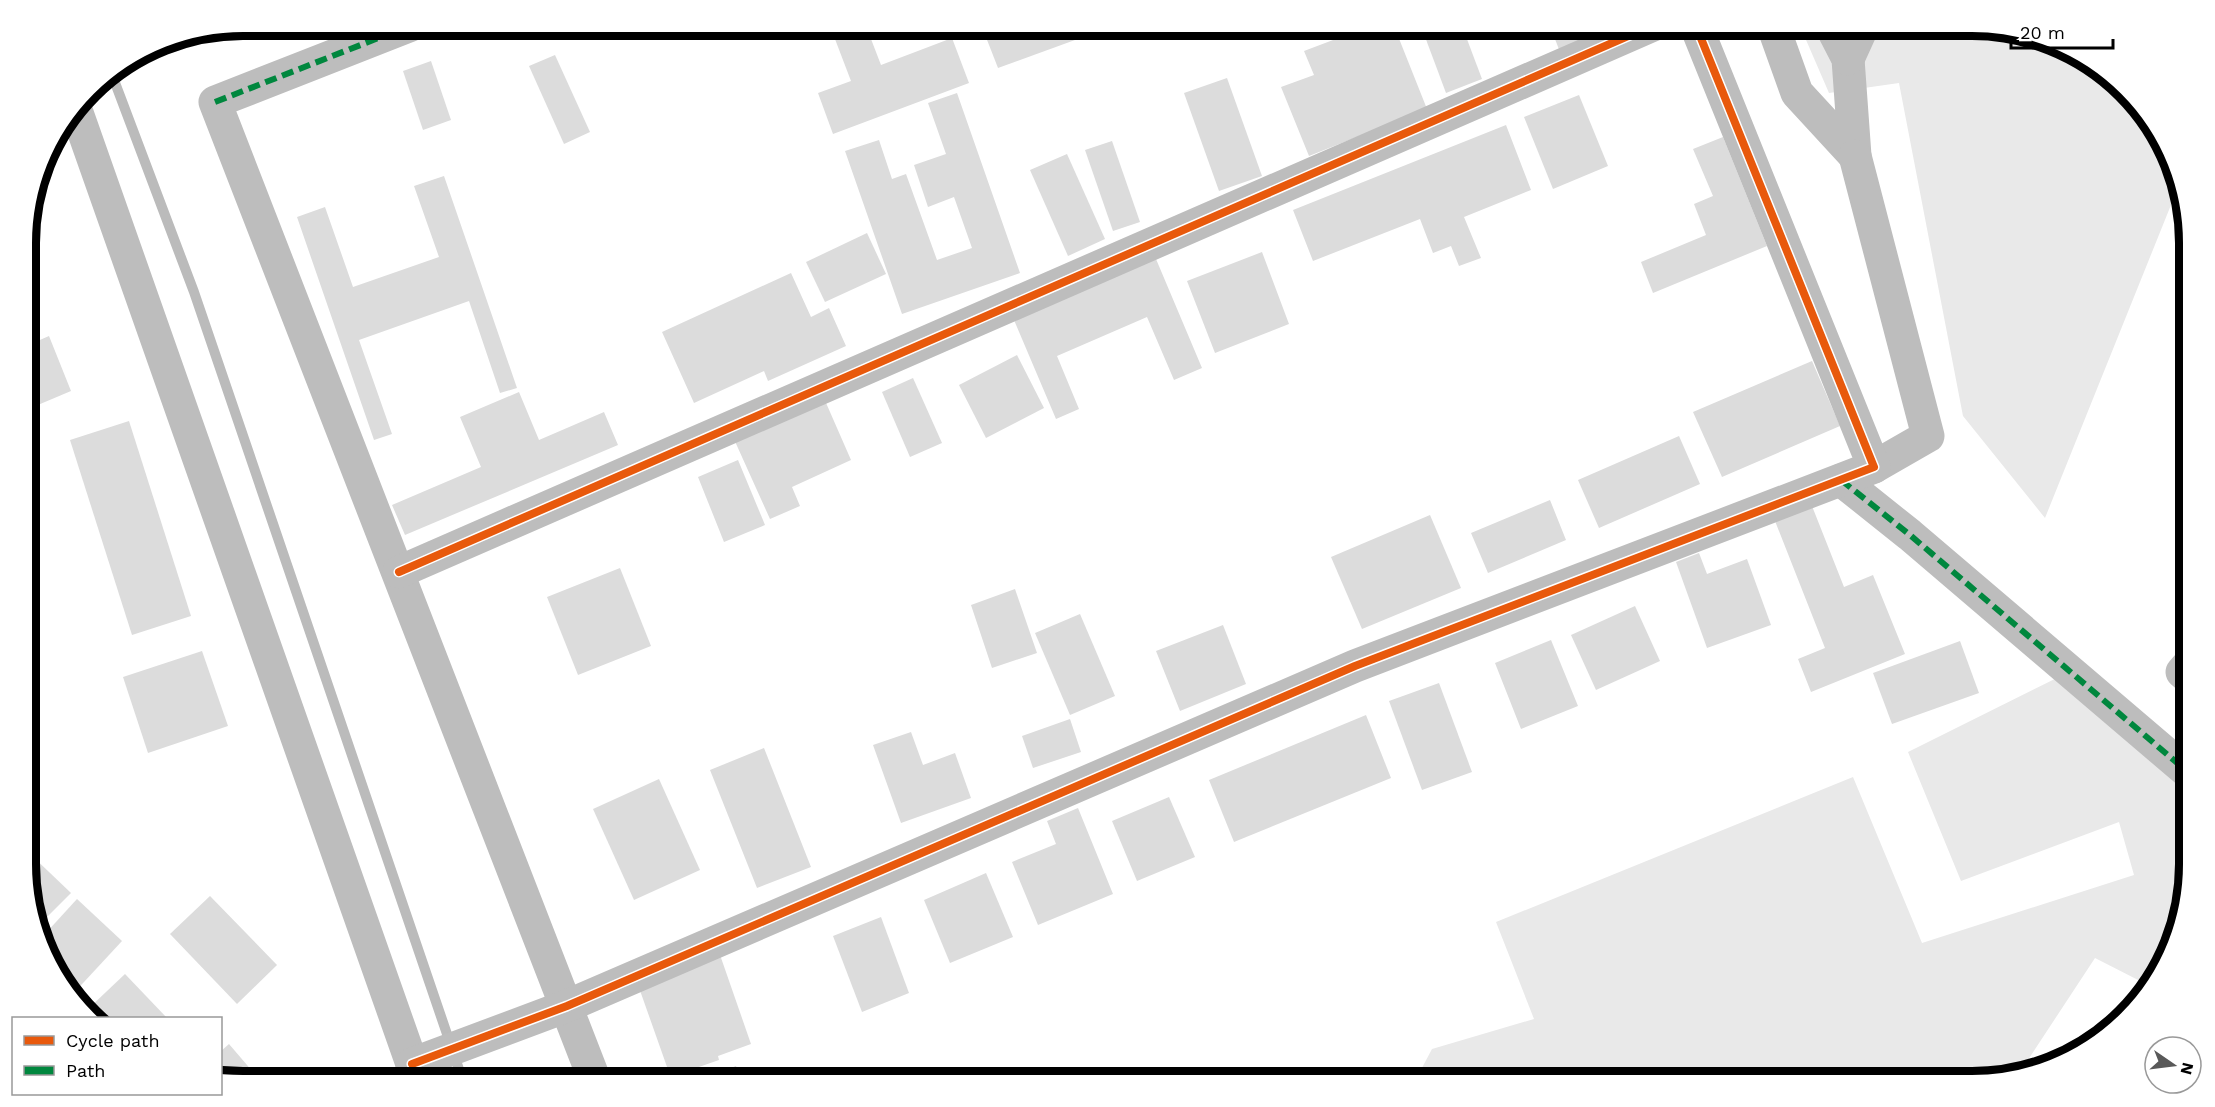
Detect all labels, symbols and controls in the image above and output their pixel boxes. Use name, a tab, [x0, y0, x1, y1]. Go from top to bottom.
scale bar	[2011, 12, 2113, 50]
text: 20 m	[2020, 22, 2065, 43]
legend	[12, 1017, 222, 1095]
text: Cycle path	[66, 1030, 160, 1051]
north arrow	[2143, 1035, 2203, 1095]
text: Path	[66, 1060, 106, 1081]
text: N	[2176, 1060, 2198, 1077]

